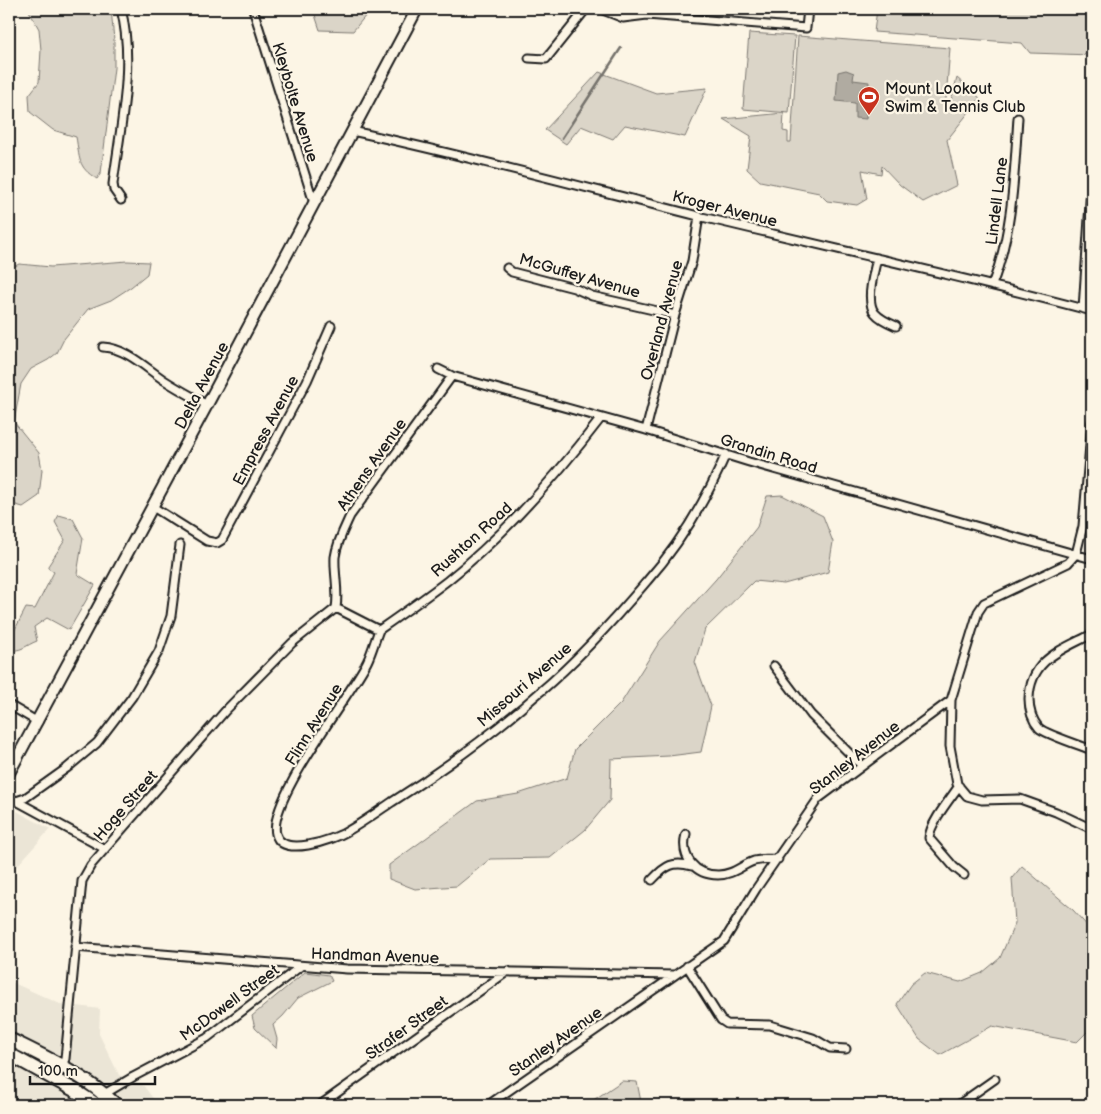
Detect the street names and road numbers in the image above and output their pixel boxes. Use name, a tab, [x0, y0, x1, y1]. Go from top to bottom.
street label: Kleybolte Avenue	[267, 40, 322, 165]
street label: Lindell Lane	[983, 156, 1012, 246]
street label: Kroger Avenue	[670, 187, 780, 232]
street label: McGuffey Avenue	[517, 250, 643, 303]
street label: Overland Avenue	[637, 258, 688, 383]
street label: Delta Avenue	[171, 338, 233, 433]
street label: Empress Avenue	[229, 372, 304, 489]
street label: Athens Avenue	[333, 415, 411, 515]
street label: Grandin Road	[718, 431, 819, 478]
street label: Rushton Road	[428, 499, 516, 582]
street label: Missouri Avenue	[474, 639, 576, 731]
street label: Flinn Avenue	[282, 680, 347, 769]
street label: Stanley Avenue	[806, 717, 904, 799]
street label: Hoge Street	[90, 767, 162, 845]
street label: Handman Avenue	[311, 945, 440, 968]
street label: McDowell Street	[177, 961, 283, 1046]
street label: Strafer Street	[362, 992, 452, 1064]
street label: Stanley Avenue	[506, 1003, 606, 1081]

